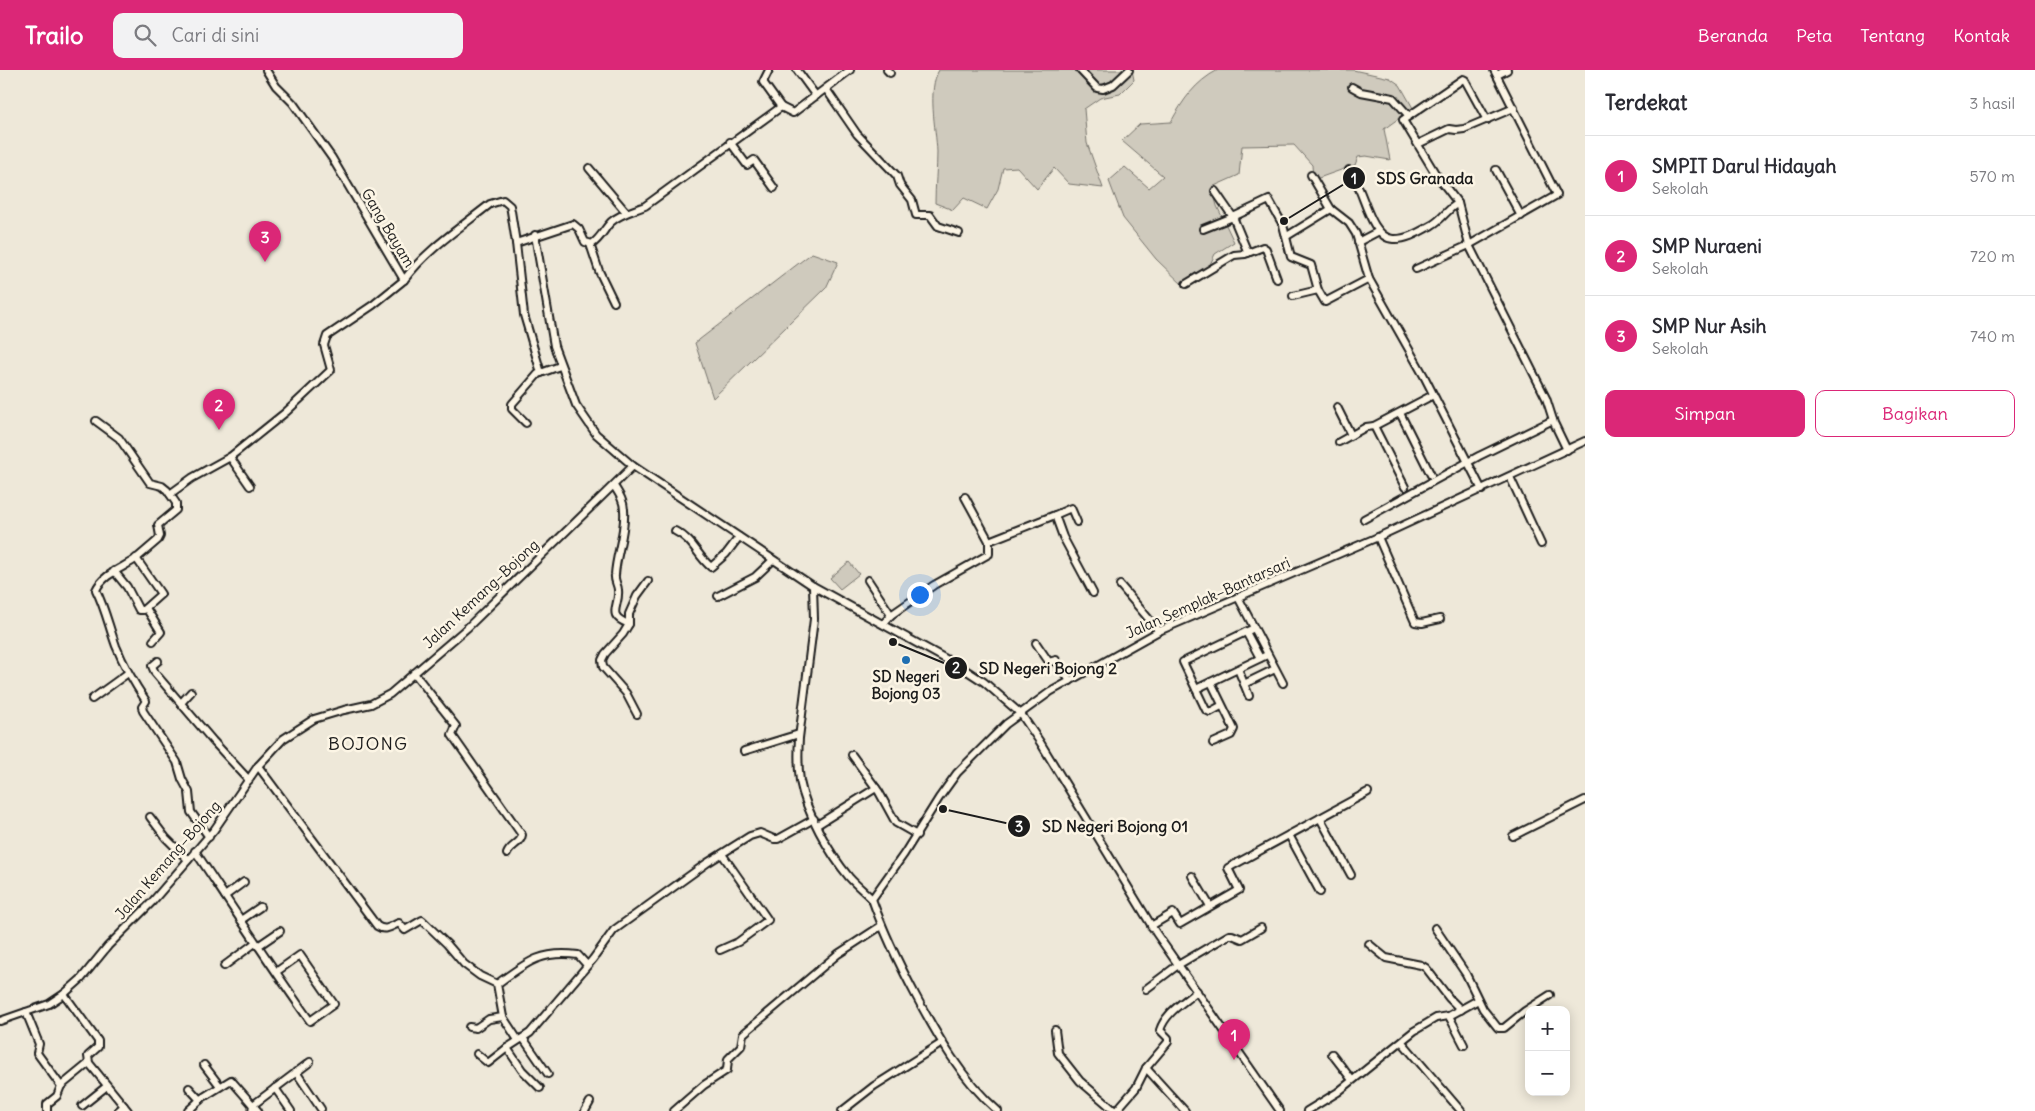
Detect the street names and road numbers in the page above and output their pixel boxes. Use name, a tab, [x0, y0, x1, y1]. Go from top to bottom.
street label: Gang Bayam	[357, 185, 419, 271]
street label: Jalan Kemang–Bojong	[419, 535, 543, 652]
street label: Jalan Semplak–Bantarsari	[1123, 553, 1293, 642]
street label: Jalan Kemang–Bojong	[111, 796, 225, 923]

